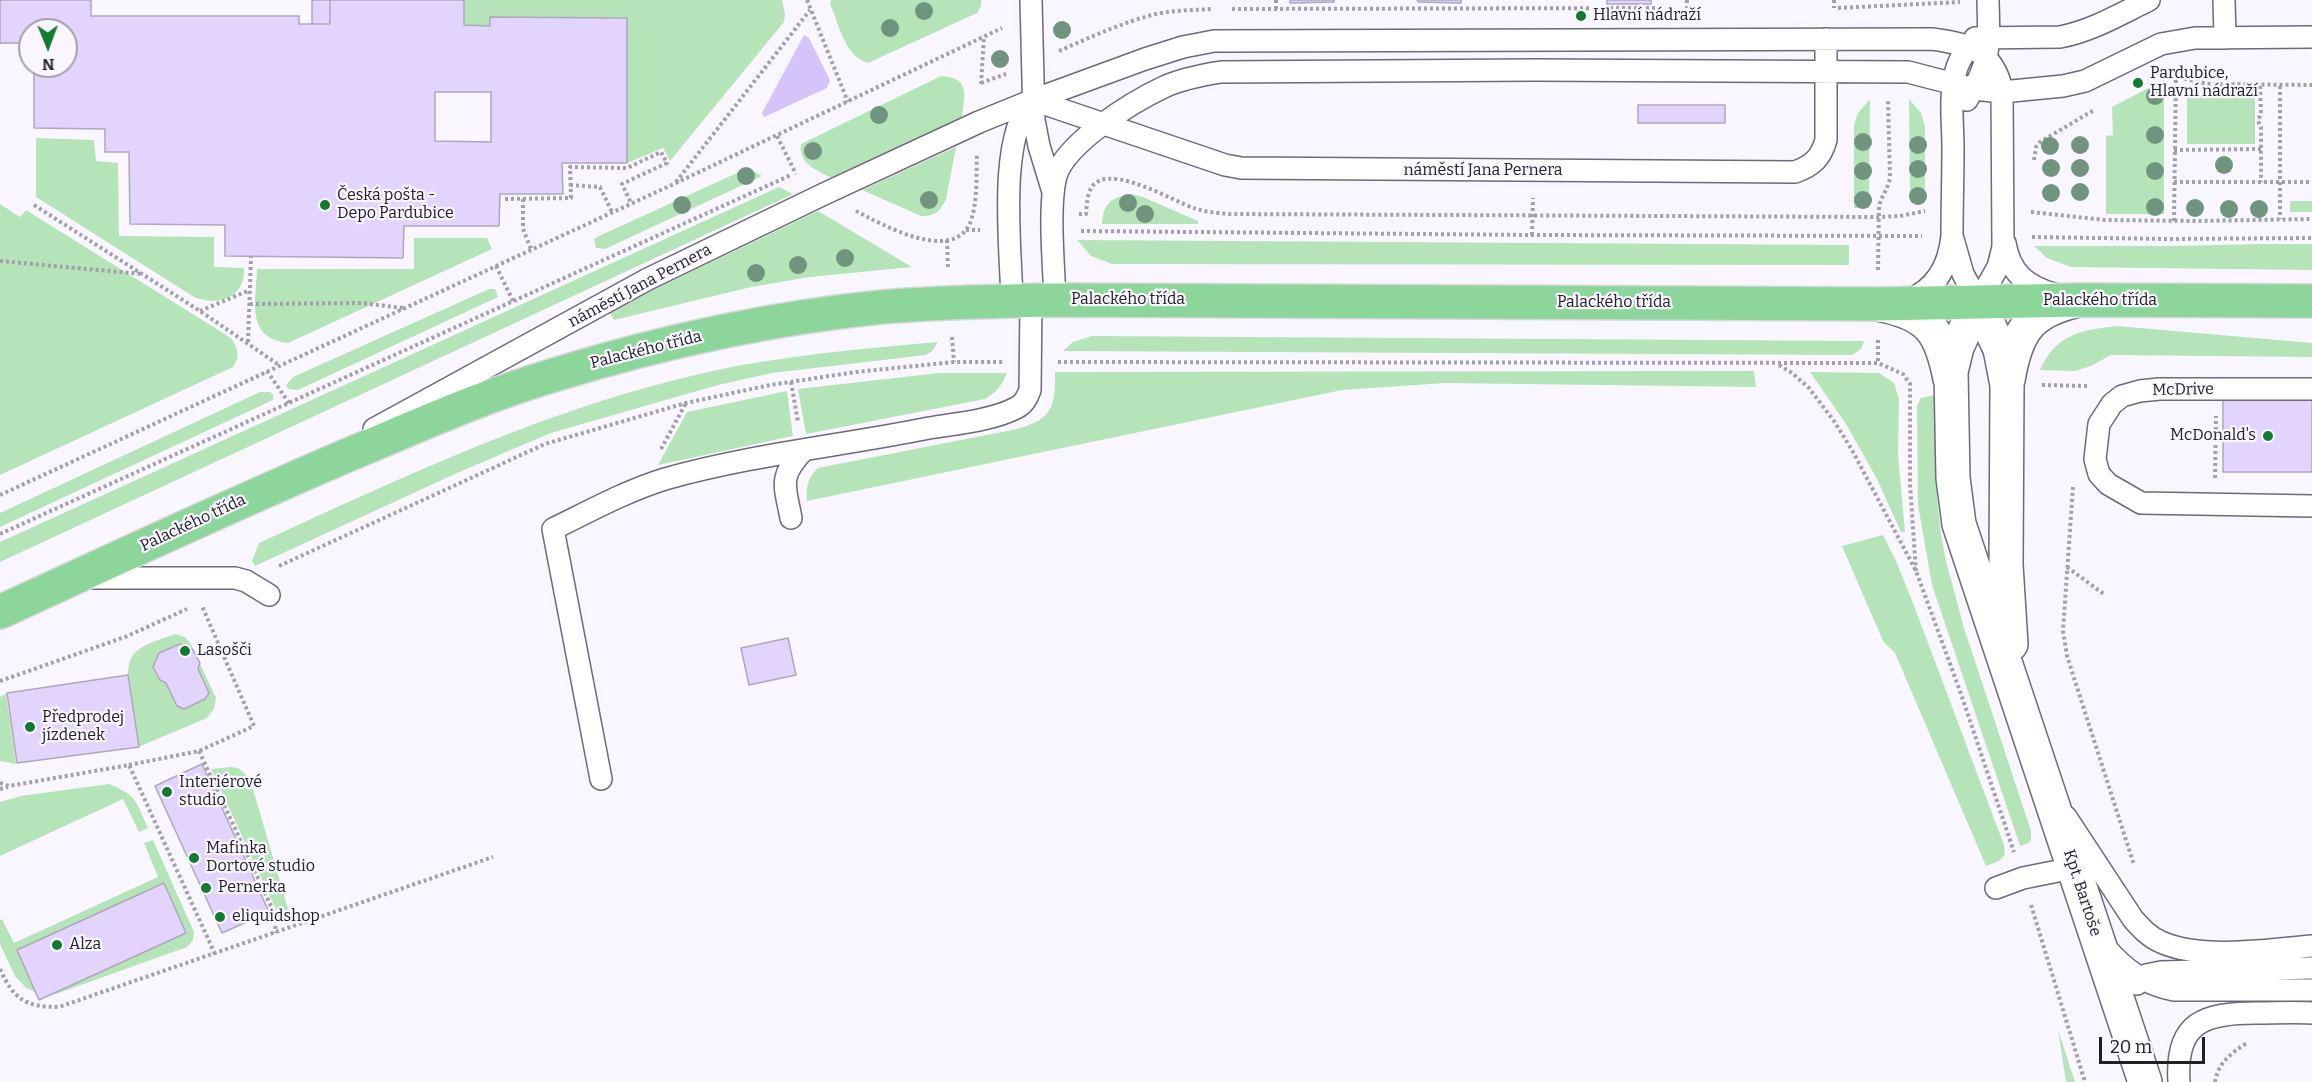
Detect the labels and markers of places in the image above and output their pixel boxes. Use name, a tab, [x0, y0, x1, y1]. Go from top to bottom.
place label: Hlavní nádraží	[1593, 6, 1701, 26]
marker: Hlavní nádraží	[1574, 9, 1588, 23]
place label: Pardubice, Hlavní nádraží	[2150, 64, 2258, 102]
marker: Pardubice, Hlavní nádraží	[2131, 76, 2145, 90]
place label: Česká pošta - Depo Pardubice	[337, 186, 454, 224]
marker: Česká pošta - Depo Pardubice	[318, 198, 332, 212]
place label: McDonald's	[2170, 426, 2256, 446]
marker: McDonald's	[2261, 429, 2275, 443]
place label: Lasošči	[197, 641, 252, 661]
marker: Lasošči	[178, 644, 192, 658]
place label: Předprodej jízdenek	[42, 708, 124, 746]
marker: Předprodej jízdenek	[23, 720, 37, 734]
place label: Interiérové studio	[179, 773, 262, 811]
marker: Interiérové studio	[160, 785, 174, 799]
place label: Mafinka Dortové studio	[206, 839, 315, 877]
marker: Mafinka Dortové studio	[187, 851, 201, 865]
place label: Pernerka	[218, 878, 286, 898]
marker: Pernerka	[199, 881, 213, 895]
place label: eliquidshop	[232, 907, 320, 927]
marker: eliquidshop	[213, 910, 227, 924]
place label: Alza	[69, 935, 101, 955]
marker: Alza	[50, 938, 64, 952]

